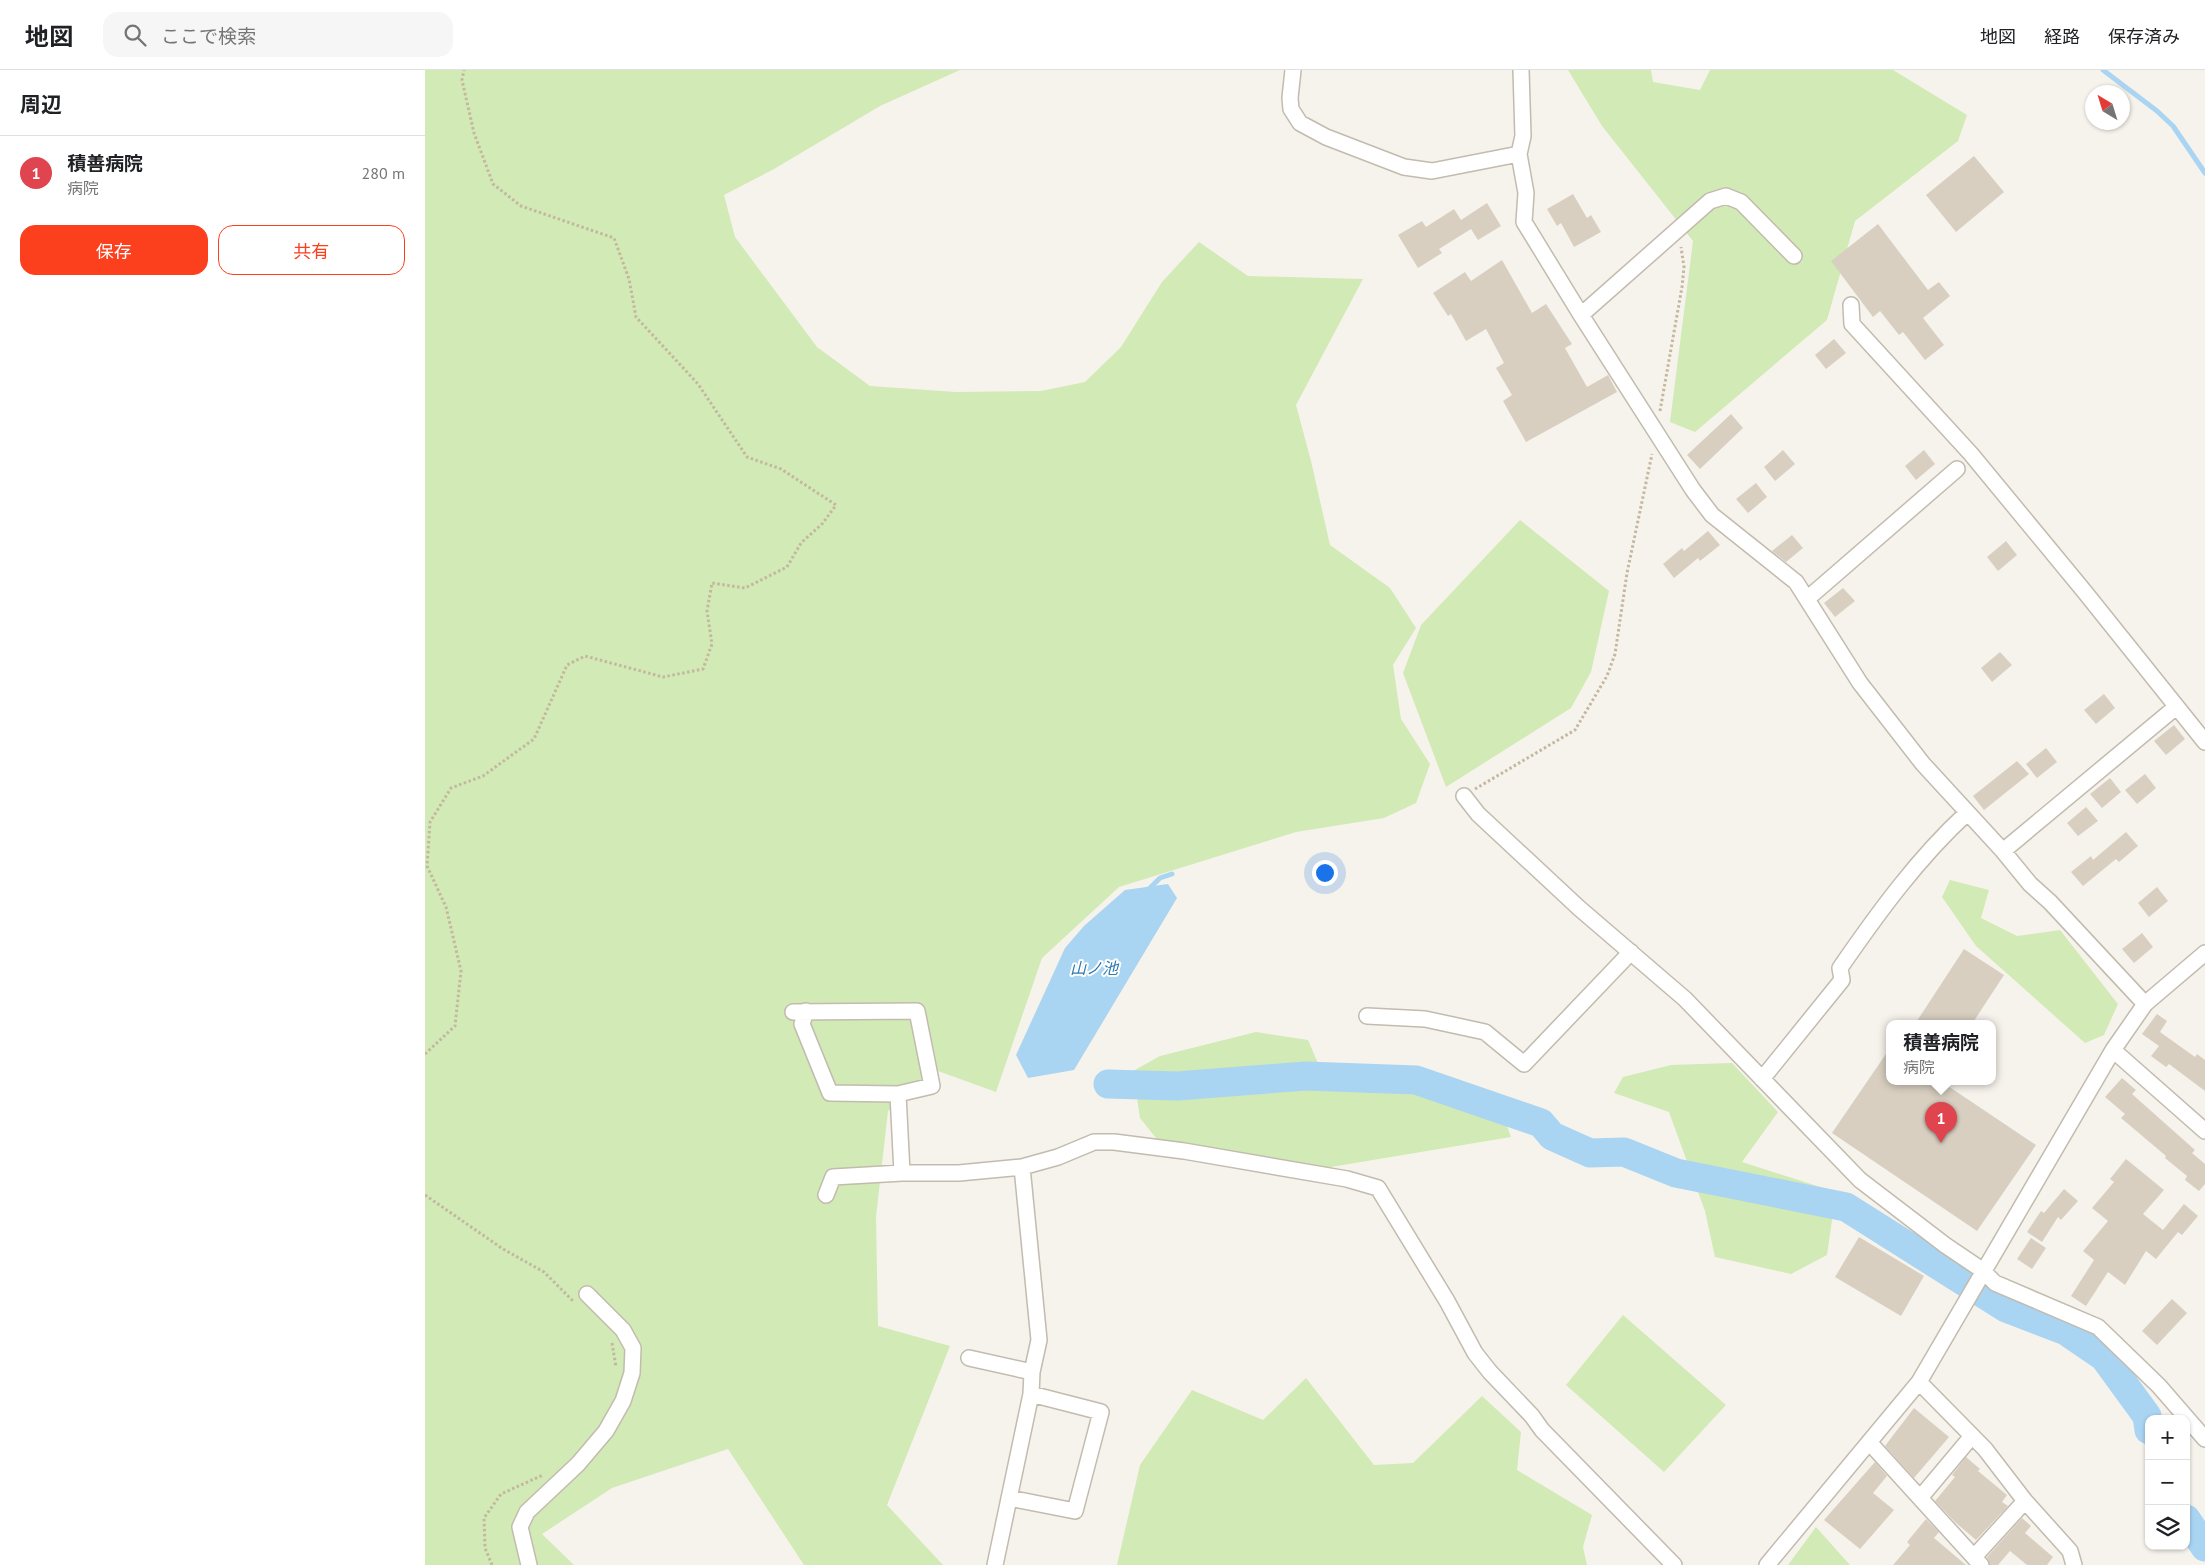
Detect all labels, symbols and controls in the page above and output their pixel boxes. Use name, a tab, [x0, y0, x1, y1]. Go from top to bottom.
search box	[103, 12, 453, 57]
text: 地図	[25, 21, 73, 52]
icon: search	[121, 21, 149, 49]
text: ここで検索	[161, 24, 256, 48]
text: 地図	[1980, 25, 2016, 48]
text: 経路	[2044, 25, 2080, 48]
text: 保存済み	[2108, 25, 2180, 48]
north arrow	[2085, 85, 2130, 130]
text: 周辺	[20, 91, 62, 118]
text: 積善病院	[67, 151, 143, 175]
text: 1	[31, 163, 41, 183]
text: 280 m	[362, 163, 405, 183]
text: 病院	[67, 178, 99, 198]
button: 保存	[20, 225, 208, 275]
button: 共有	[218, 225, 405, 275]
your location	[1312, 860, 1338, 886]
water label: 山ノ池	[1070, 958, 1120, 978]
popup	[1886, 1020, 1996, 1085]
text: 積善病院	[1903, 1030, 1979, 1054]
text: 病院	[1903, 1057, 1935, 1077]
pin: 1	[1925, 1102, 1957, 1143]
map controls	[2145, 1415, 2190, 1550]
button: +	[2145, 1415, 2190, 1460]
button: −	[2145, 1460, 2190, 1505]
button: layers	[2145, 1505, 2190, 1550]

